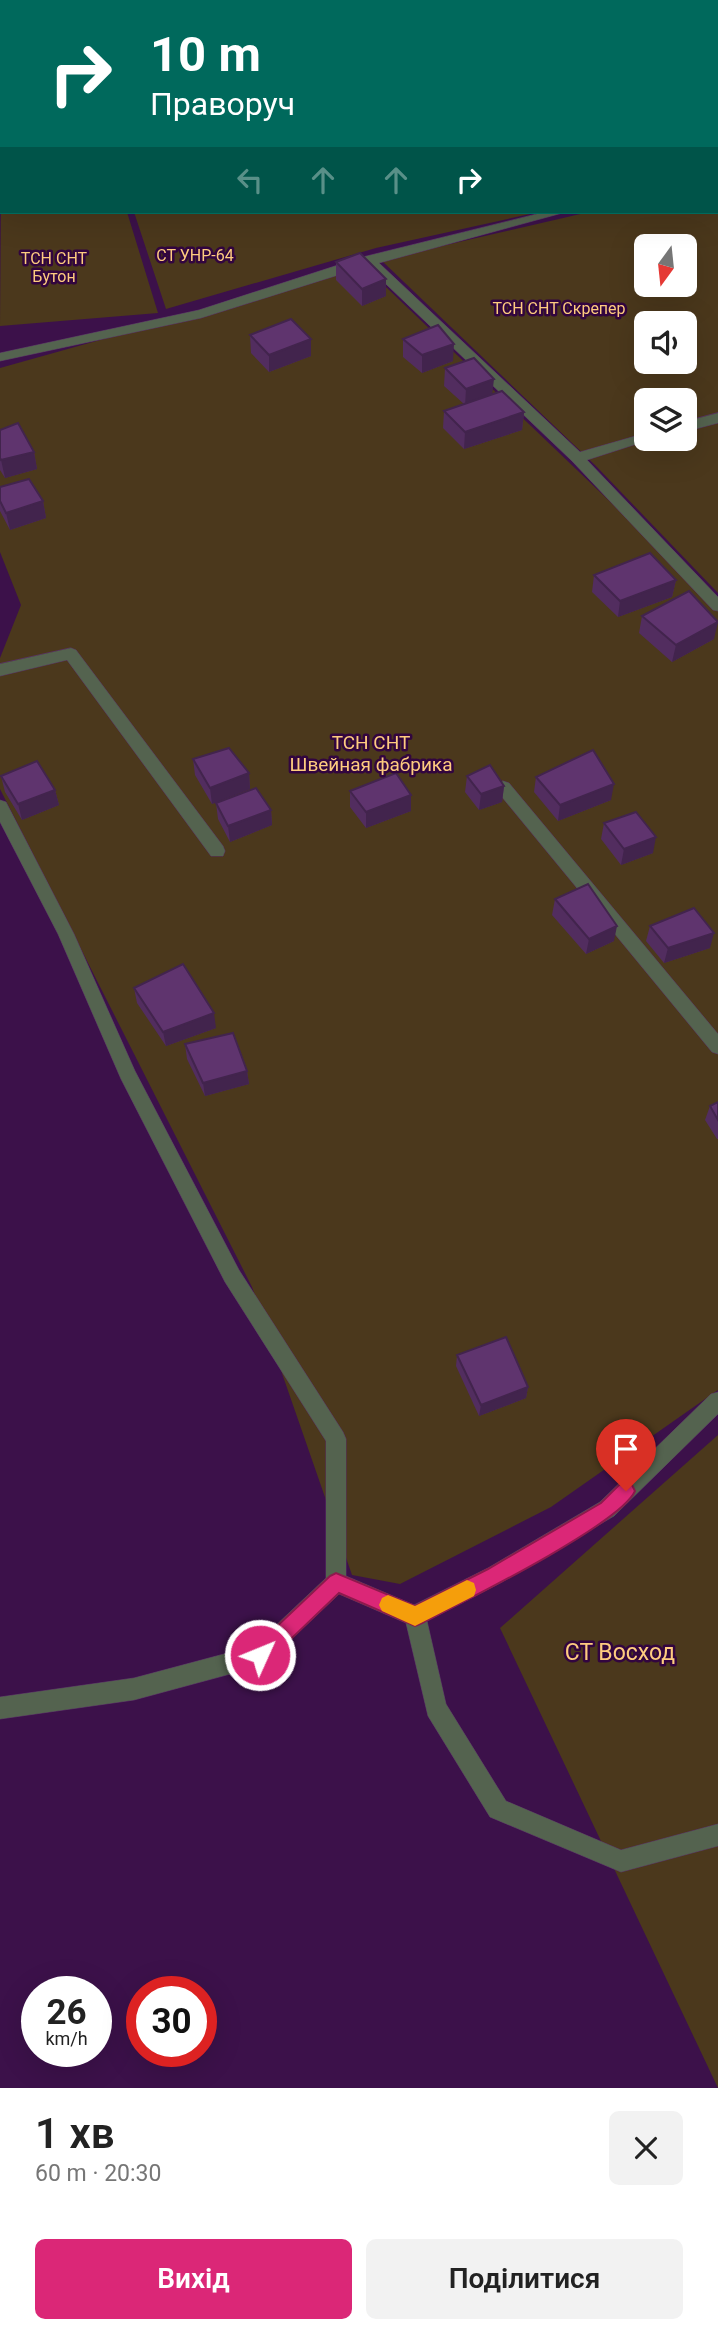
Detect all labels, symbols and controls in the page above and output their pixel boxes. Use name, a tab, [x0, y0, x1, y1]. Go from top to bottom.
text: 10 m	[150, 26, 261, 83]
icon: right	[35, 28, 126, 119]
text: Праворуч	[150, 85, 295, 123]
icon: left	[231, 161, 269, 199]
icon: ahead	[304, 161, 342, 199]
icon: ahead	[377, 161, 415, 199]
icon: right	[450, 161, 488, 199]
north arrow	[634, 234, 696, 298]
map controls	[634, 234, 697, 451]
park label: СТ УНР-64	[156, 246, 234, 265]
park label: ТСН СНТ Бутон	[21, 249, 88, 286]
park label: ТСН СНТ Скрепер	[492, 299, 626, 318]
button: sound	[634, 311, 697, 374]
button: layers	[634, 388, 697, 451]
park label: ТСН СНТ Швейная фабрика	[290, 731, 452, 776]
pin	[596, 1419, 656, 1491]
icon: arrive	[607, 1430, 645, 1468]
position arrow	[223, 1618, 297, 1692]
park label: СТ Восход	[565, 1639, 675, 1666]
speed limit sign: 30	[126, 1976, 217, 2067]
text: 26	[46, 1992, 87, 2033]
text: km/h	[45, 2028, 88, 2049]
text: 1 хв	[35, 2109, 114, 2158]
button: close	[609, 2111, 683, 2185]
text: 60 m · 20:30	[35, 2160, 161, 2187]
button: Вихід	[35, 2239, 352, 2319]
button: Поділитися	[366, 2239, 683, 2319]

